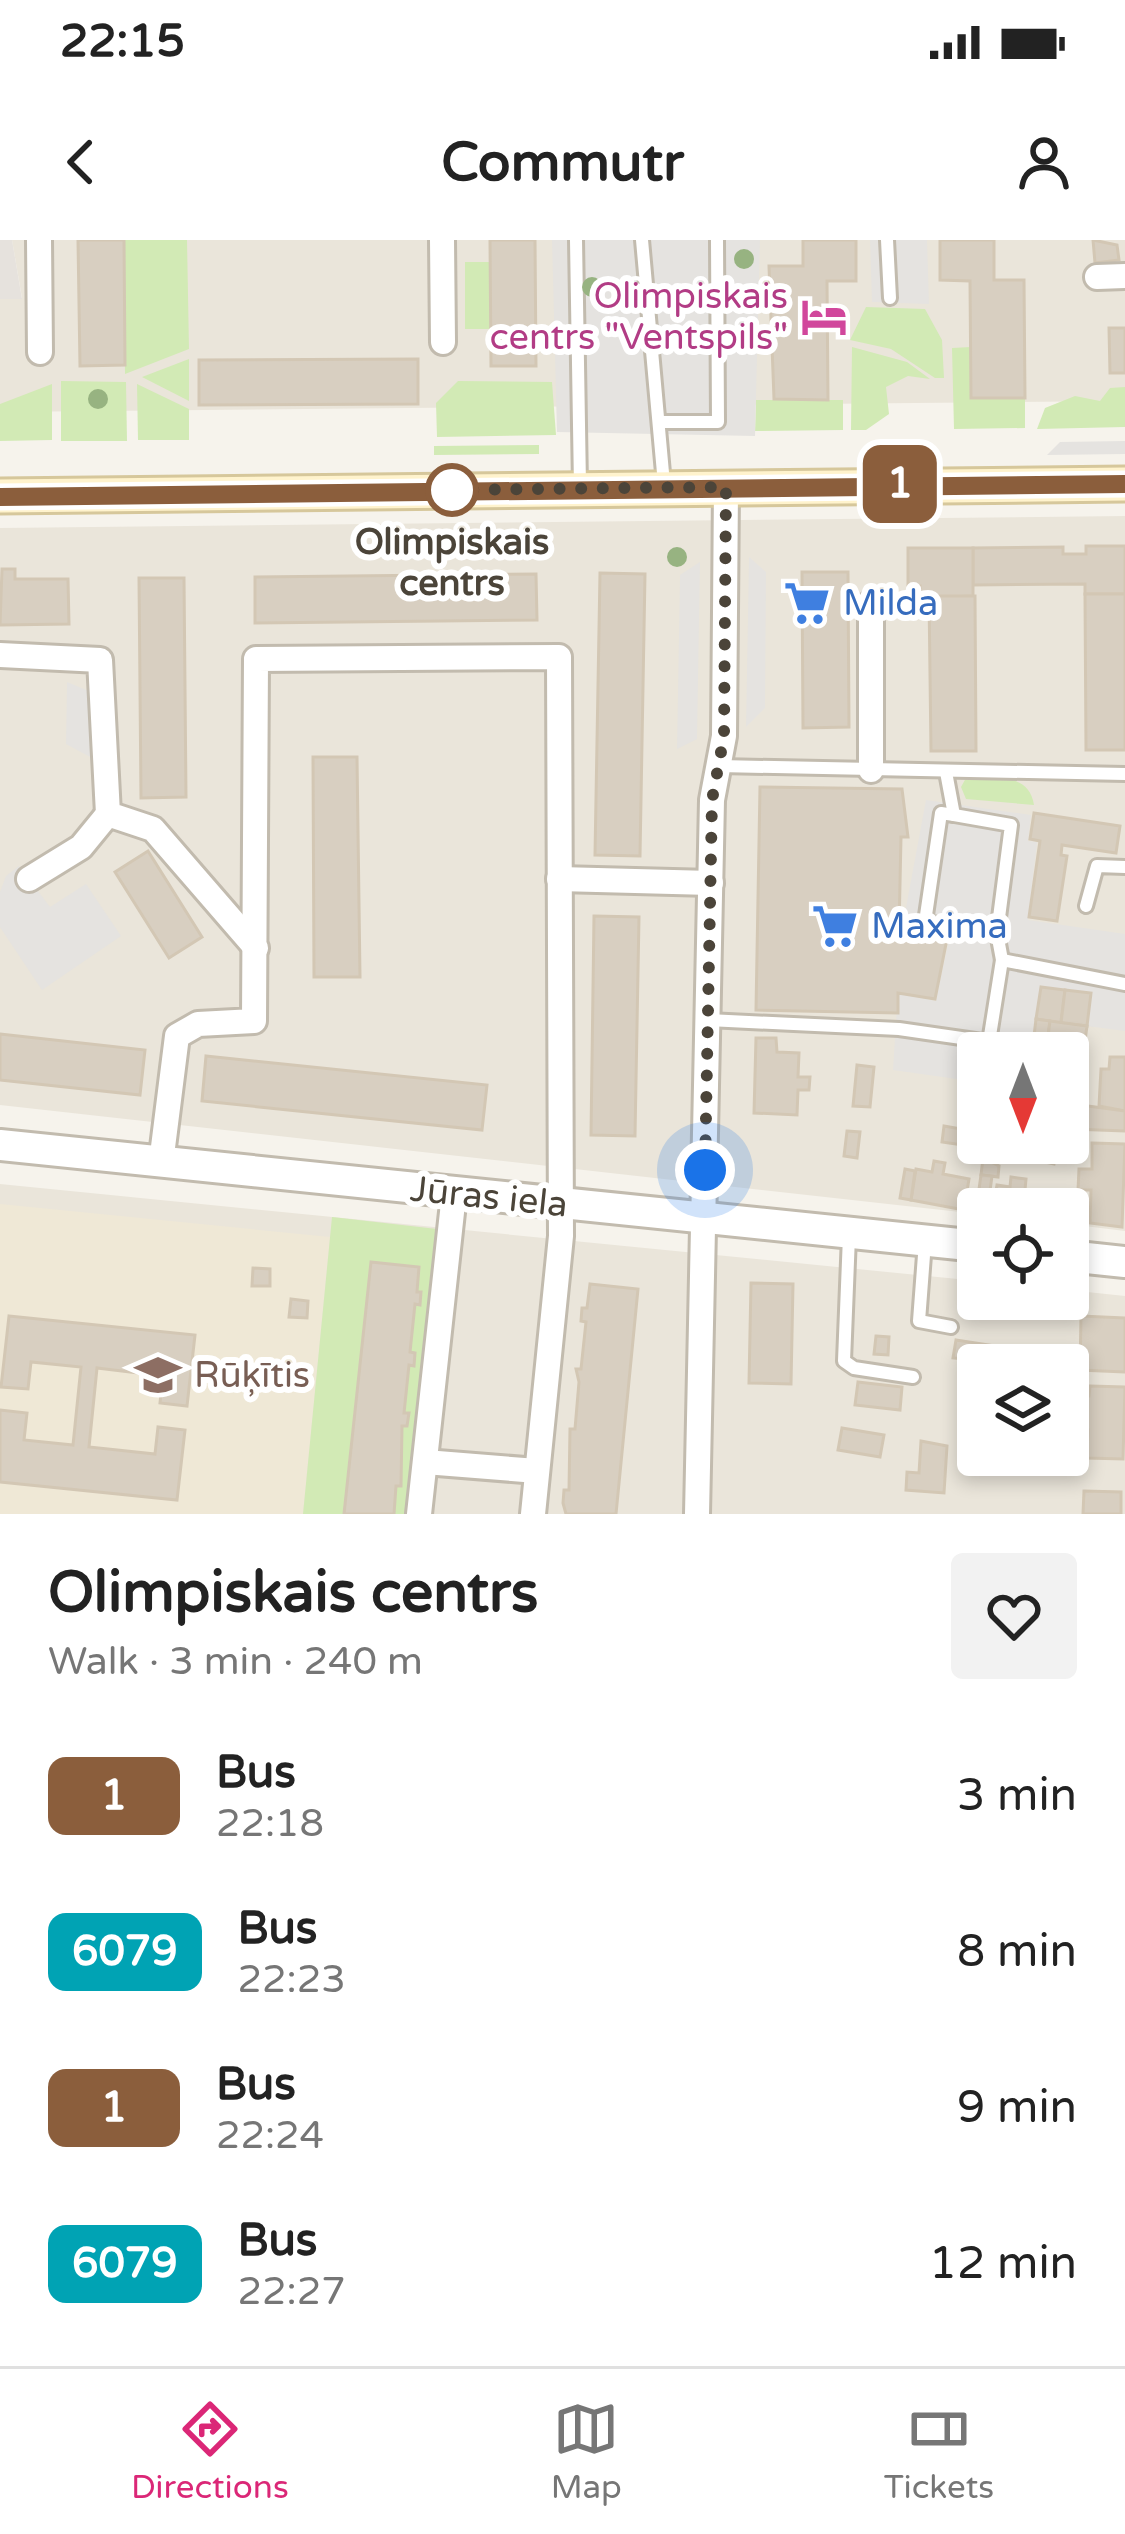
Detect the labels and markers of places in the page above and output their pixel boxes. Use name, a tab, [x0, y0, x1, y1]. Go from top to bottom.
place label: Olimpiskais centrs "Ventspils"	[489, 275, 788, 359]
hotel icon: Olimpiskais centrs "Ventspils"	[799, 292, 849, 342]
marker: Olimpiskais centrs	[427, 465, 477, 515]
place label: Olimpiskais centrs	[355, 521, 549, 605]
supermarket icon: Milda	[782, 578, 832, 628]
place label: Milda	[843, 582, 938, 625]
supermarket icon: Maxima	[810, 901, 860, 951]
place label: Maxima	[871, 905, 1008, 948]
school or university icon: Rūķītis	[133, 1350, 183, 1400]
place label: Rūķītis	[194, 1354, 310, 1397]

